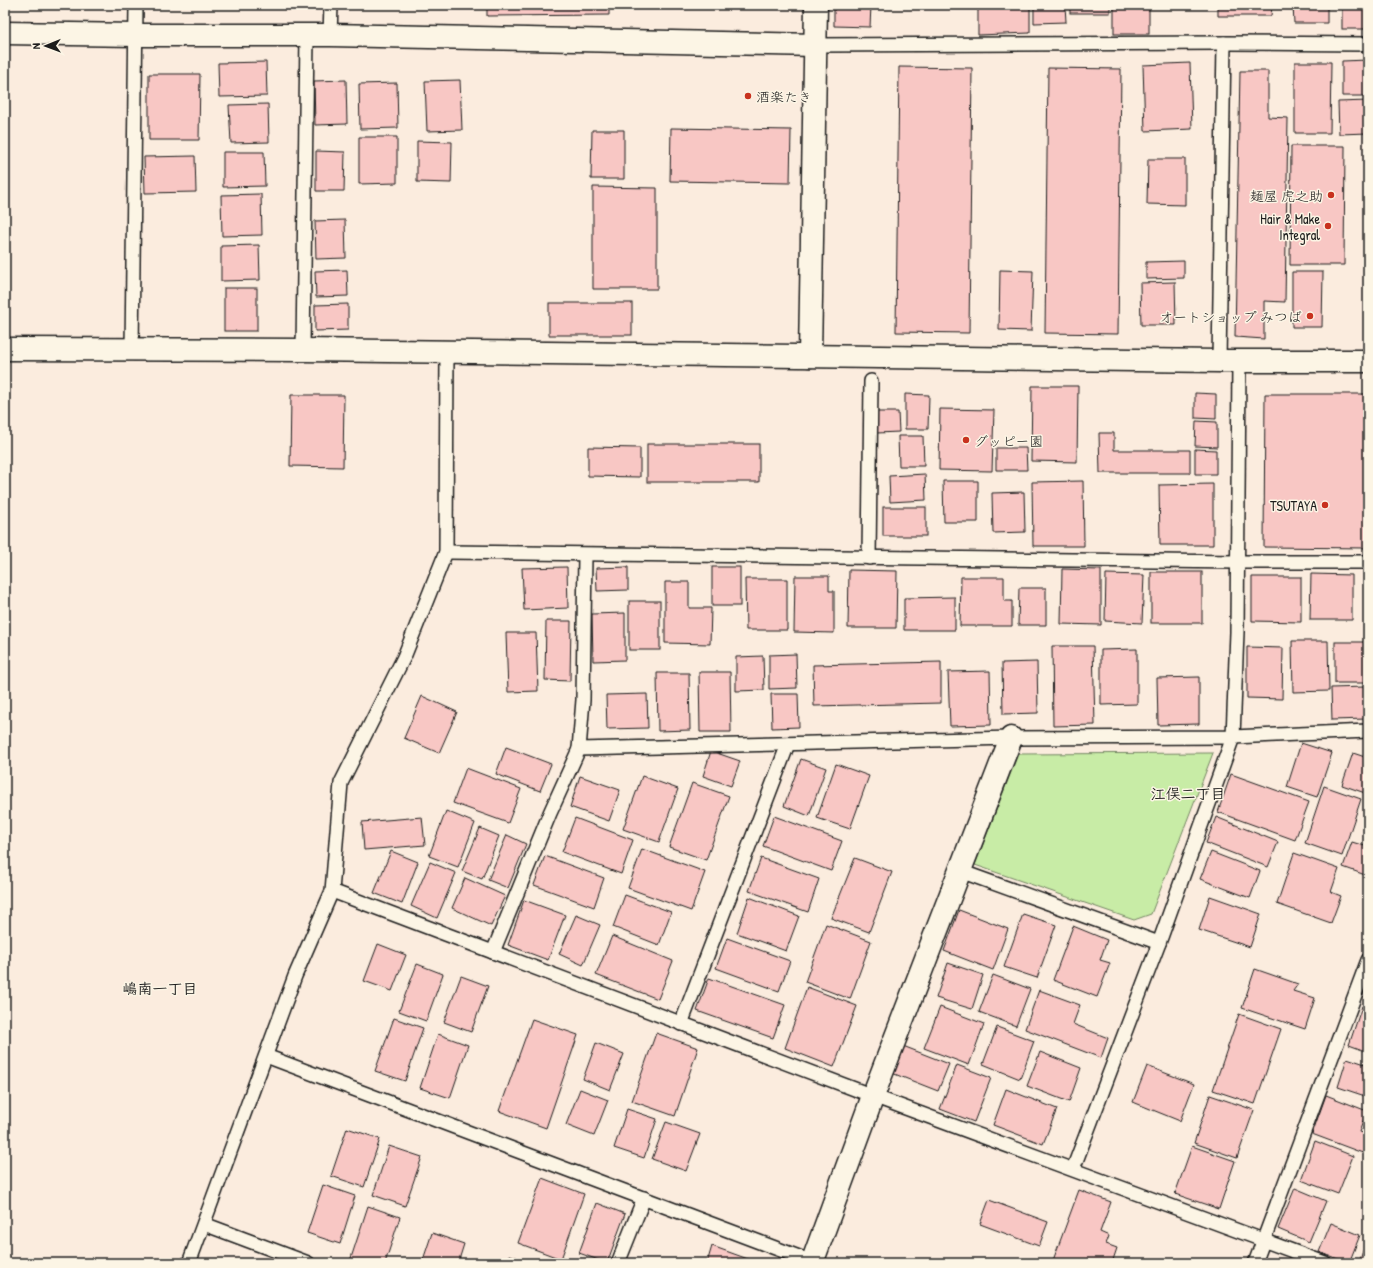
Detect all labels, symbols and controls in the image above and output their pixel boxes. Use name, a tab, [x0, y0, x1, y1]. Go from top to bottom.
north arrow	[26, 26, 66, 66]
text: N	[29, 43, 43, 49]
place label: 酒楽たき	[756, 87, 812, 106]
marker: 酒楽たき	[743, 91, 753, 101]
place label: 麺屋 虎之助	[1250, 186, 1323, 205]
marker: 麺屋 虎之助	[1326, 190, 1336, 200]
place label: Hair & Make Integral	[1260, 209, 1320, 245]
marker: Hair & Make Integral	[1323, 221, 1333, 231]
place label: オートショップ みつば	[1159, 307, 1302, 326]
marker: オートショップ みつば	[1305, 311, 1315, 321]
place label: グッピー園	[974, 431, 1043, 450]
marker: グッピー園	[961, 435, 971, 445]
place label: TSUTAYA	[1270, 496, 1317, 515]
marker: TSUTAYA	[1320, 500, 1330, 510]
district label: 江俣二丁目	[1150, 783, 1226, 804]
district label: 嶋南一丁目	[122, 978, 198, 999]

